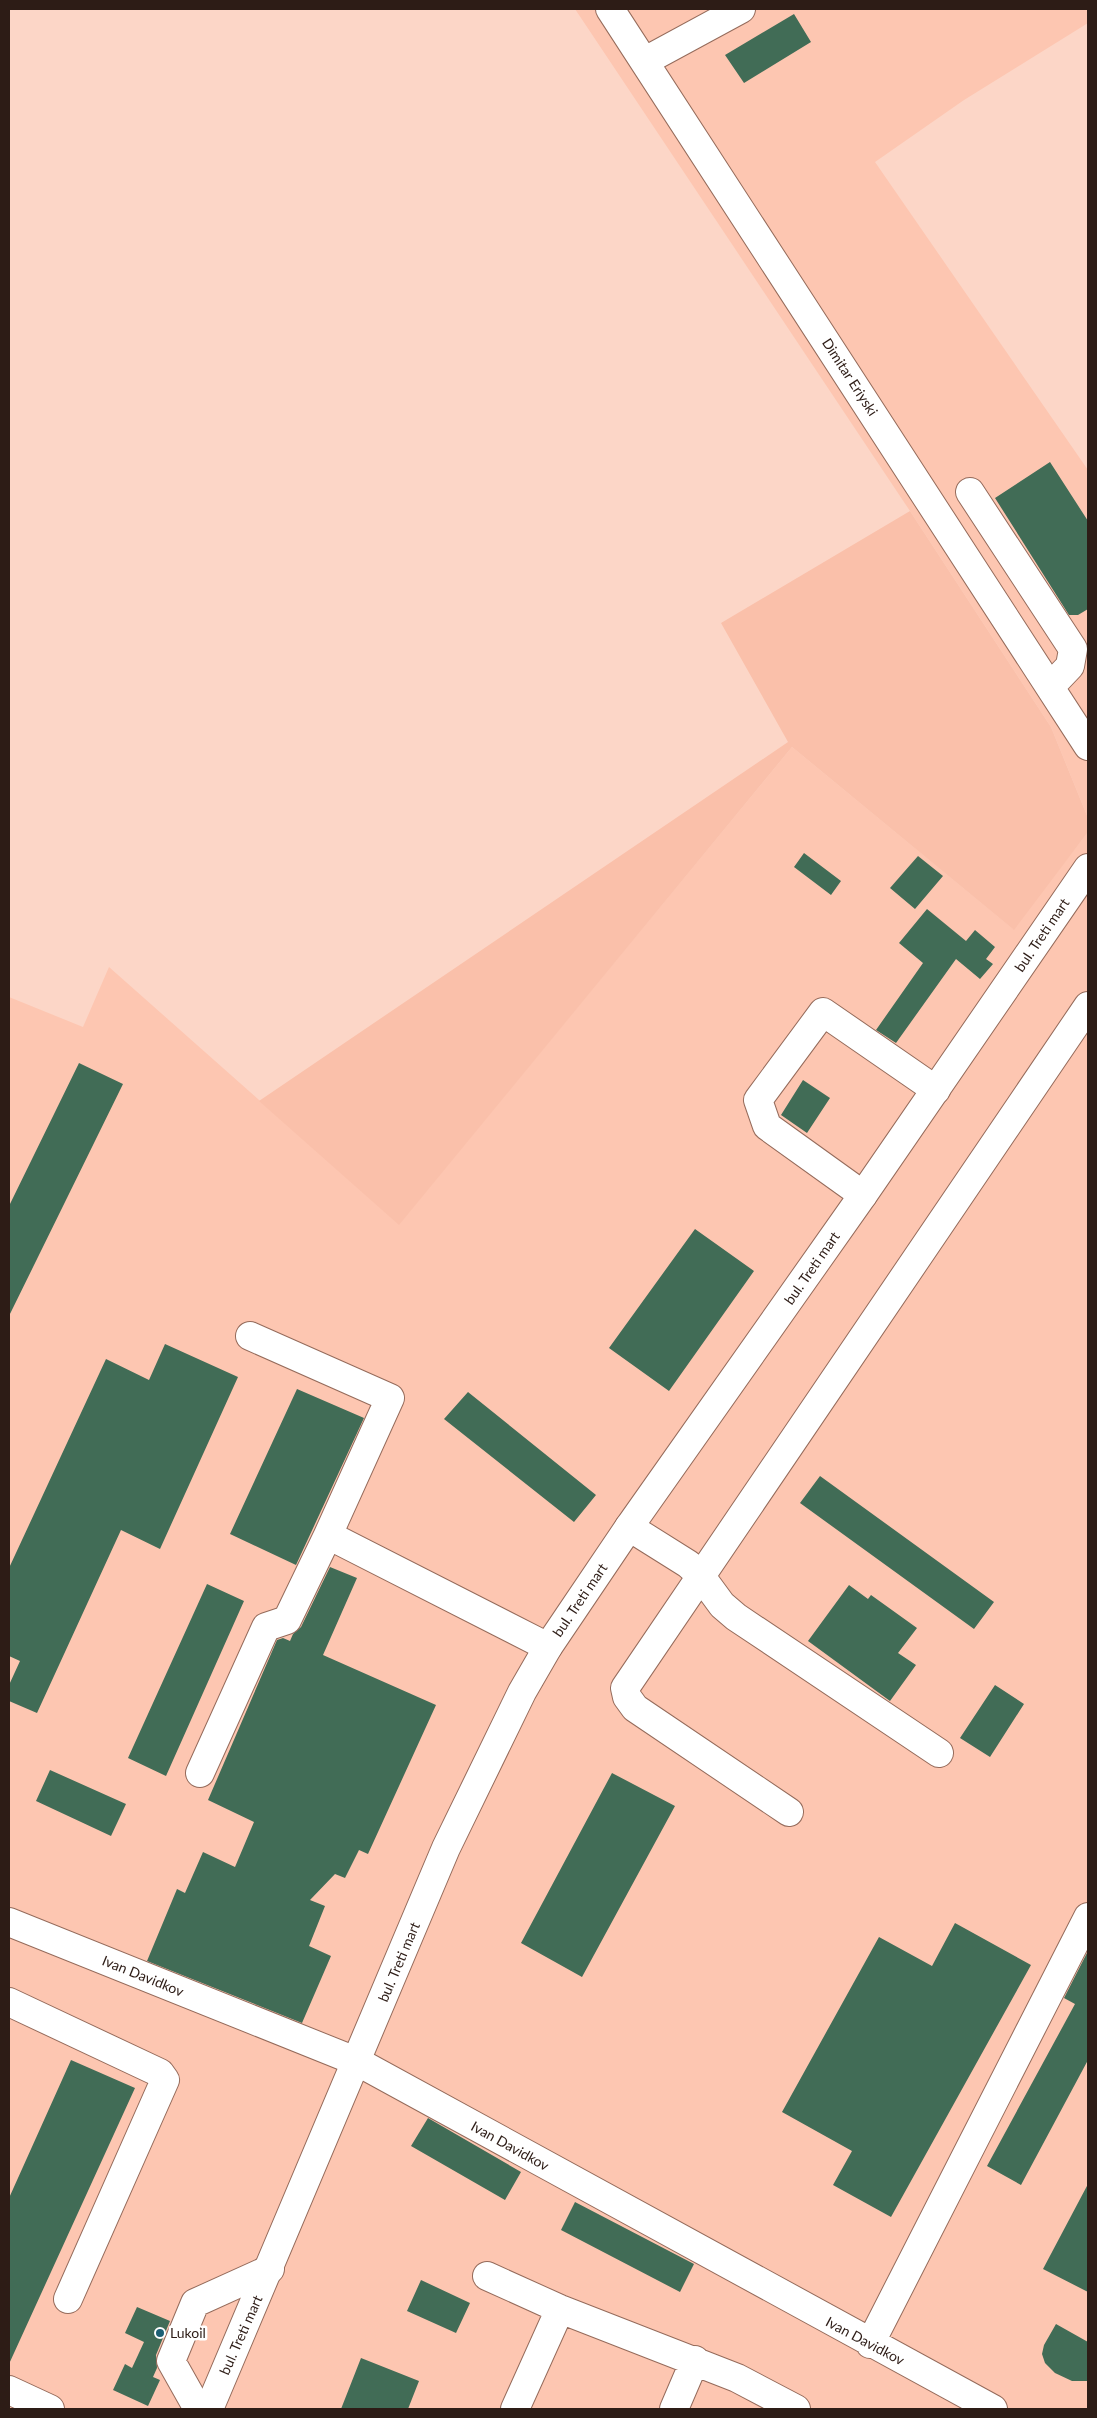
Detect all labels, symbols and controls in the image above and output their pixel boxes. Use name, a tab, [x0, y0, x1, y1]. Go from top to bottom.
street label: Dimitar Eriyski	[819, 335, 882, 419]
street label: bul. Treti mart	[1011, 895, 1072, 975]
street label: bul. Treti mart	[780, 1228, 843, 1307]
street label: bul. Treti mart	[549, 1560, 610, 1640]
street label: bul. Treti mart	[374, 1919, 423, 2004]
street label: Ivan Davidkov	[100, 1951, 187, 2000]
street label: Ivan Davidkov	[468, 2117, 553, 2174]
street label: bul. Treti mart	[215, 2292, 266, 2377]
street label: Ivan Davidkov	[823, 2313, 908, 2369]
place label: Lukoil	[170, 2324, 206, 2341]
marker: Lukoil	[154, 2327, 166, 2339]

